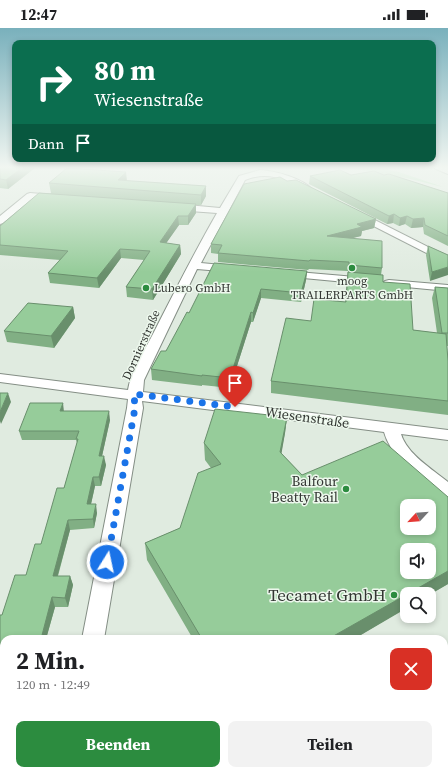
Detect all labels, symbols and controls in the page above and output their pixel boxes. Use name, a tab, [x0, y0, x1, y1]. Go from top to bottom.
text: 12:47	[20, 4, 57, 25]
text: 80 m	[94, 51, 156, 89]
icon: right	[28, 56, 80, 108]
text: Wiesenstraße	[94, 87, 203, 112]
icon: arrive	[72, 132, 94, 154]
text: Dann	[28, 133, 64, 154]
marker: moog TRAILERPARTS GmbH	[347, 263, 357, 273]
place label: moog TRAILERPARTS GmbH	[291, 273, 413, 303]
place label: Lubero GmbH	[154, 280, 230, 296]
marker: Lubero GmbH	[141, 283, 151, 293]
street label: Dornierstraße	[118, 307, 164, 383]
pin	[218, 366, 252, 407]
icon: arrive	[224, 372, 246, 394]
street label: Wiesenstraße	[263, 401, 351, 433]
place label: Balfour Beatty Rail	[271, 471, 338, 507]
marker: Balfour Beatty Rail	[341, 484, 351, 494]
north arrow	[400, 499, 436, 535]
map controls	[400, 499, 436, 623]
position arrow	[86, 541, 128, 583]
button: sound	[400, 543, 436, 579]
place label: Tecamet GmbH	[268, 583, 386, 607]
button: search	[400, 587, 436, 623]
marker: Tecamet GmbH	[389, 590, 399, 600]
text: 2 Min.	[16, 644, 85, 677]
button: close	[390, 648, 432, 690]
text: 120 m · 12:49	[16, 676, 90, 693]
button: Beenden	[16, 721, 220, 767]
button: Teilen	[228, 721, 432, 767]

